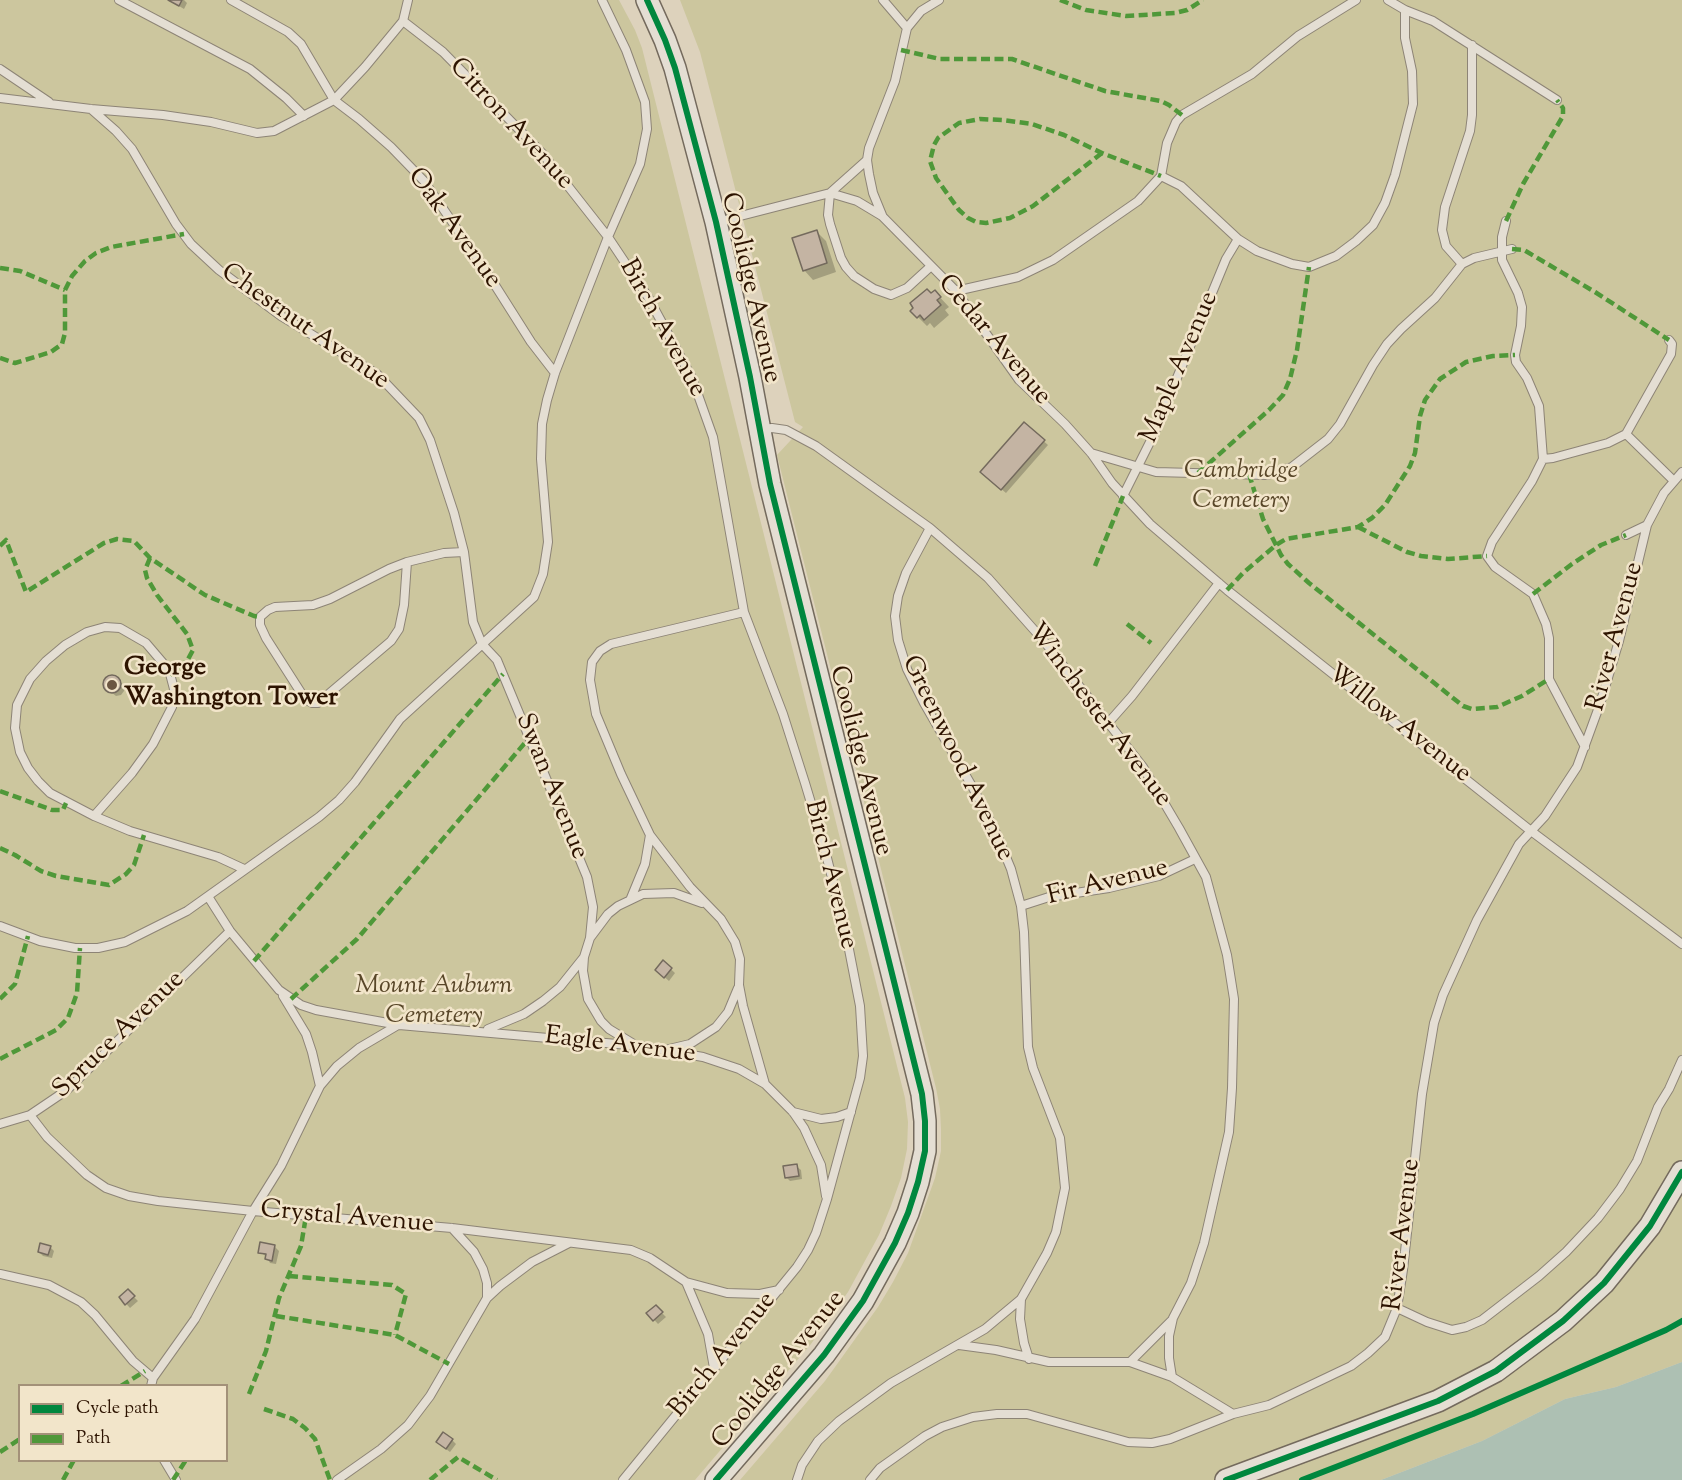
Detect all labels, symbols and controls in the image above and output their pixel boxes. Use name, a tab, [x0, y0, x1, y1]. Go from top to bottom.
street label: Citron Avenue	[441, 53, 579, 197]
street label: Oak Avenue	[399, 163, 507, 295]
street label: Coolidge Avenue	[712, 190, 786, 386]
street label: Birch Avenue	[610, 255, 712, 403]
street label: Chestnut Avenue	[214, 258, 394, 398]
street label: Cedar Avenue	[929, 269, 1057, 413]
street label: Maple Avenue	[1135, 288, 1227, 448]
park label: Cambridge Cemetery	[1184, 457, 1298, 518]
street label: River Avenue	[1582, 559, 1652, 715]
street label: Winchester Avenue	[1019, 618, 1177, 814]
street label: Greenwood Avenue	[893, 651, 1019, 867]
place label: George Washington Tower	[124, 654, 338, 716]
street label: Willow Avenue	[1320, 659, 1476, 791]
street label: Coolidge Avenue	[820, 663, 898, 859]
marker: George Washington Tower	[105, 678, 119, 692]
street label: Swan Avenue	[507, 709, 593, 865]
street label: Birch Avenue	[795, 797, 863, 953]
street label: Fir Avenue	[1044, 854, 1172, 914]
street label: Spruce Avenue	[48, 965, 192, 1107]
park label: Mount Auburn Cemetery	[355, 972, 513, 1034]
street label: Eagle Avenue	[543, 1022, 697, 1072]
street label: River Avenue	[1379, 1157, 1429, 1313]
street label: Crystal Avenue	[259, 1196, 435, 1242]
street label: Coolidge Avenue	[707, 1286, 853, 1456]
street label: Birch Avenue	[664, 1287, 784, 1425]
legend	[18, 1384, 228, 1462]
text: Cycle path	[76, 1396, 159, 1422]
text: Path	[76, 1426, 111, 1452]

